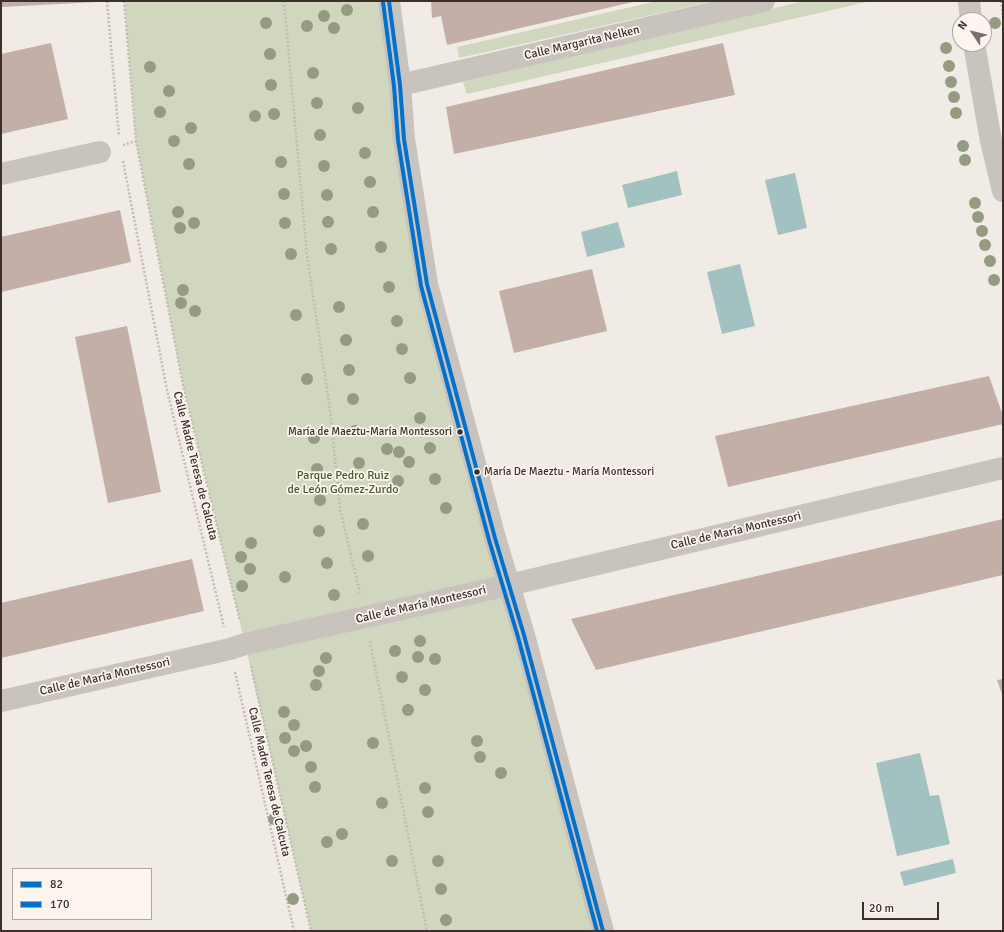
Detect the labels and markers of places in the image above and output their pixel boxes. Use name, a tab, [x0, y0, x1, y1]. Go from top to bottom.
place label: María de Maeztu-María Montessori	[288, 425, 452, 439]
marker: María de Maeztu-María Montessori	[455, 427, 465, 437]
place label: María De Maeztu - María Montessori	[484, 465, 654, 479]
marker: María De Maeztu - María Montessori	[472, 467, 482, 477]

